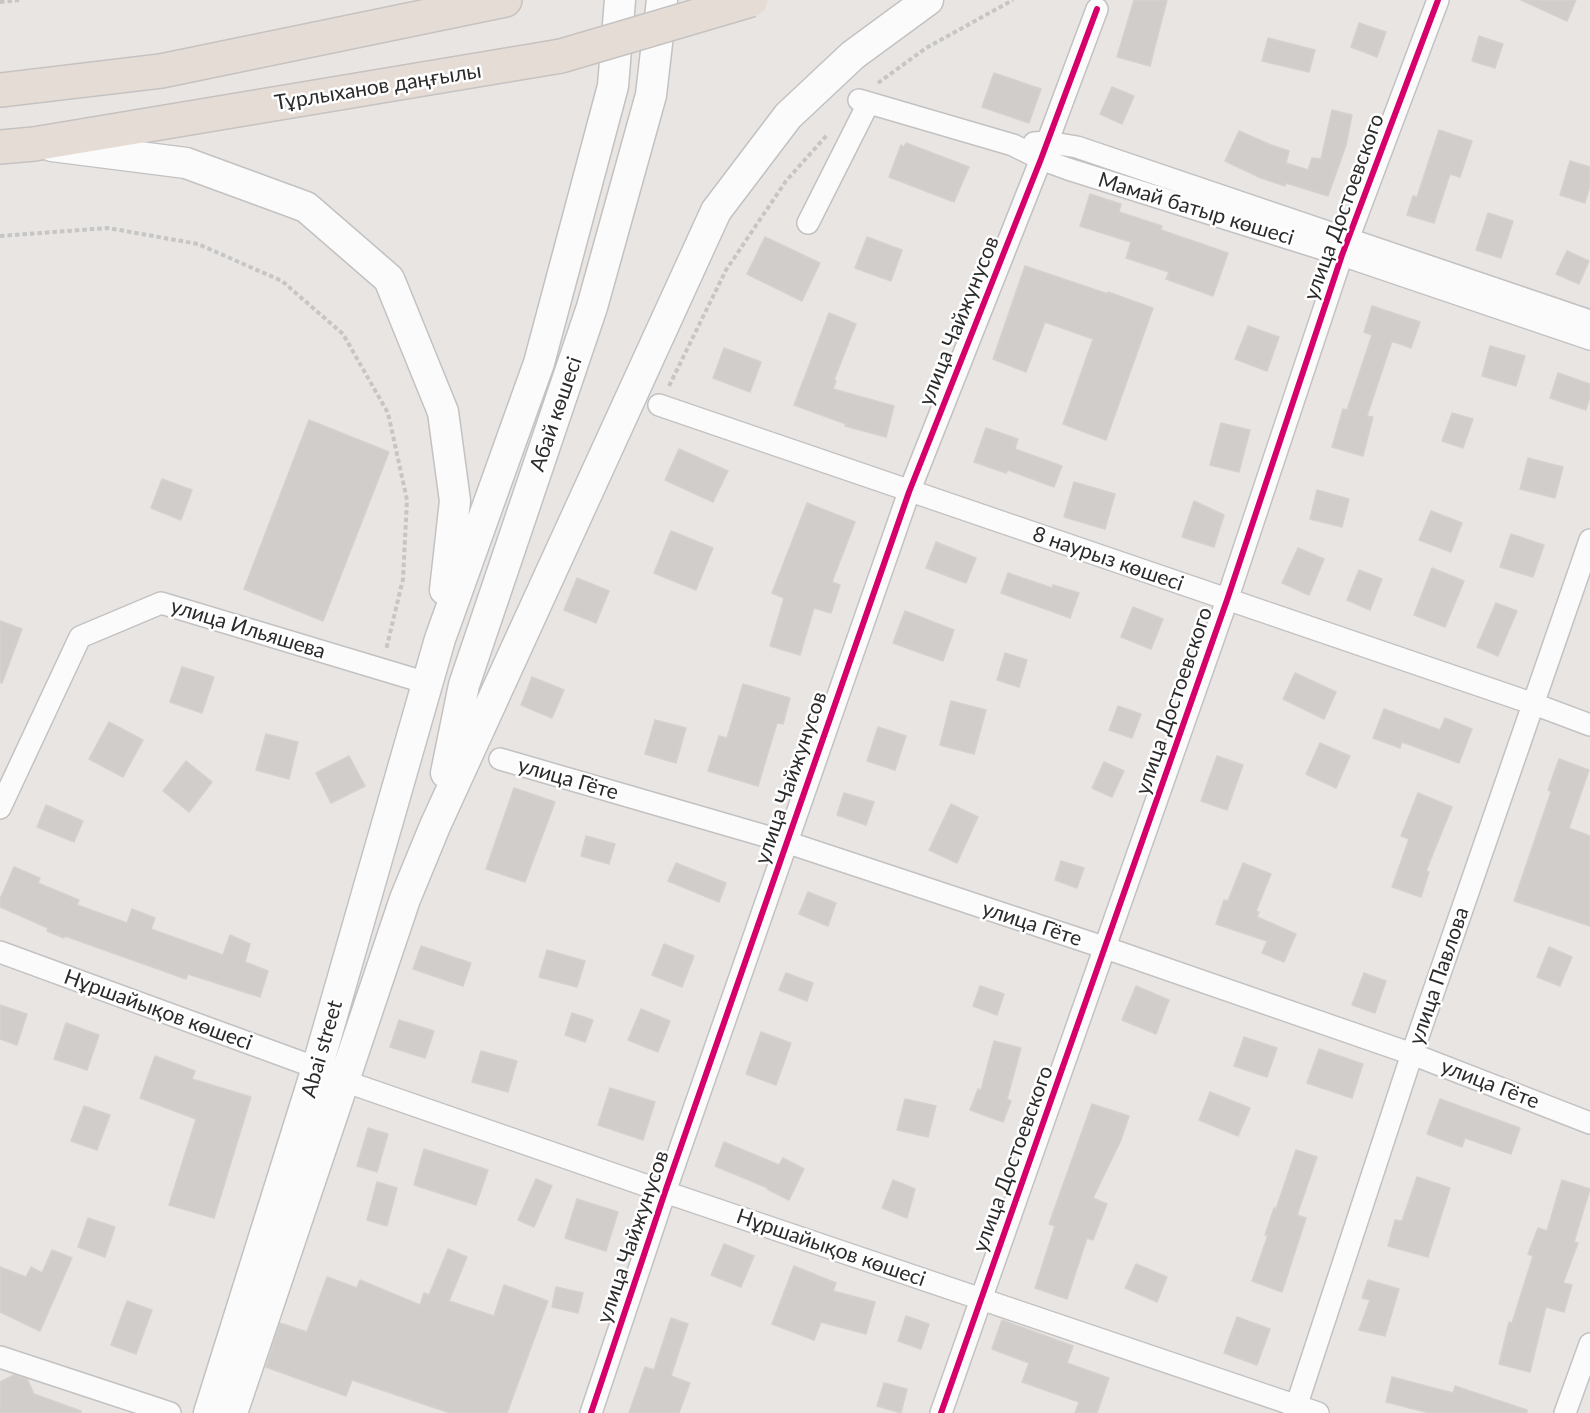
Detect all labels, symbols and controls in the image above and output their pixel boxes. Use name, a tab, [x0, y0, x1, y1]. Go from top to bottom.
street label: Тұрлыханов даңғылы	[273, 58, 483, 116]
street label: улица Достоевского	[1299, 110, 1389, 304]
street label: Мамай батыр көшесі	[1095, 167, 1297, 251]
street label: улица Чайжунусов	[913, 232, 1005, 410]
street label: Абай көшесі	[525, 353, 587, 475]
street label: 8 наурыз көшесі	[1029, 521, 1187, 597]
street label: улица Ильяшева	[168, 593, 328, 665]
street label: улица Достоевского	[1130, 604, 1218, 798]
street label: улица Чайжунусов	[750, 688, 832, 868]
street label: улица Гёте	[515, 753, 621, 805]
street label: улица Гёте	[979, 896, 1085, 952]
street label: улица Павлова	[1404, 904, 1474, 1048]
street label: Нұршайықов көшесі	[60, 964, 256, 1056]
street label: Abai street	[296, 997, 348, 1101]
street label: улица Гёте	[1437, 1054, 1543, 1114]
street label: улица Достоевского	[968, 1062, 1058, 1256]
street label: улица Чайжунусов	[592, 1147, 674, 1327]
street label: Нұршайықов көшесі	[733, 1204, 929, 1292]

